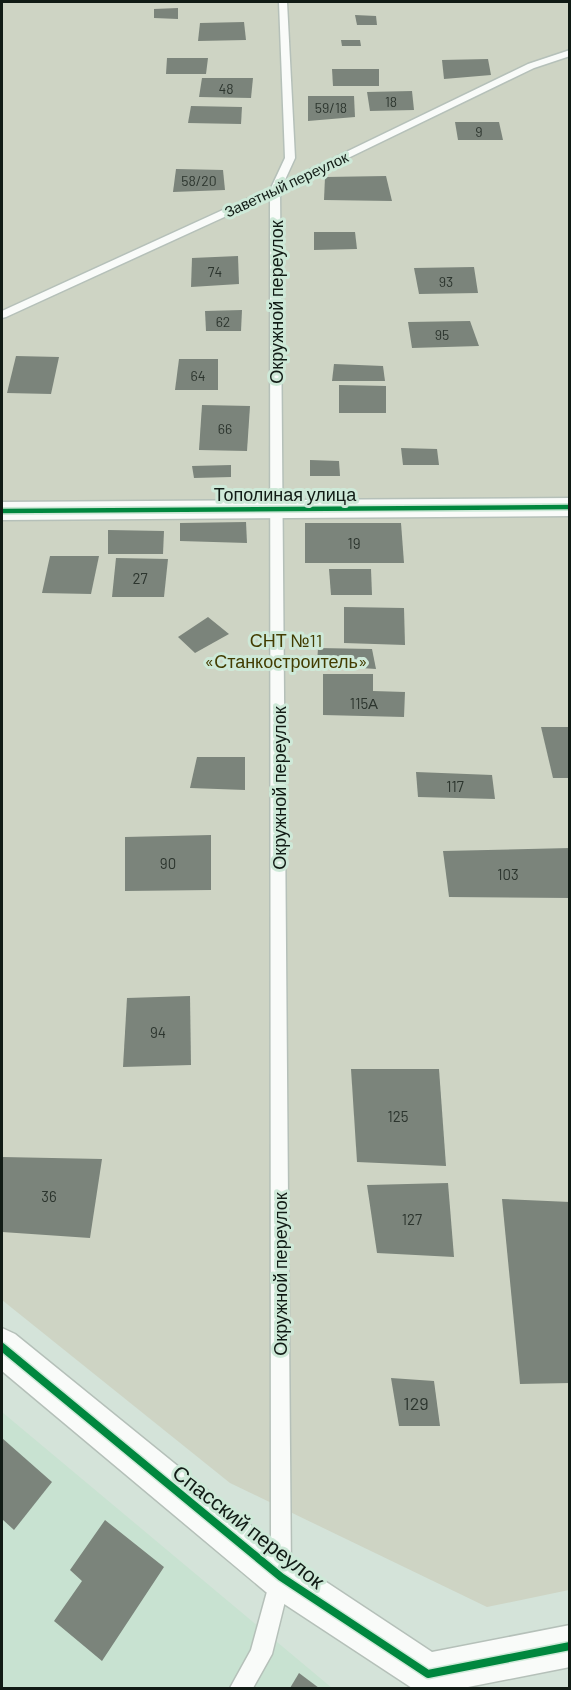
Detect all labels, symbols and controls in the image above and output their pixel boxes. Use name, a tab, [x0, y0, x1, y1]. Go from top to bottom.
house number: 48	[218, 80, 234, 97]
house number: 18	[385, 93, 397, 110]
house number: 59/18	[315, 99, 347, 116]
house number: 9	[475, 123, 483, 140]
street label: Заветный переулок	[221, 147, 351, 221]
house number: 58/20	[181, 172, 217, 189]
street label: Окружной переулок	[265, 220, 287, 384]
house number: 74	[208, 263, 222, 280]
house number: 93	[439, 273, 453, 290]
house number: 62	[216, 313, 230, 330]
house number: 95	[435, 326, 449, 343]
house number: 64	[191, 367, 205, 384]
house number: 66	[218, 420, 232, 437]
street label: Тополиная улица	[214, 483, 357, 505]
house number: 19	[347, 534, 361, 552]
house number: 27	[132, 569, 148, 587]
park label: СНТ №11 «Станкостроитель»	[204, 629, 368, 672]
house number: 115А	[350, 694, 378, 712]
street label: Окружной переулок	[268, 706, 290, 870]
house number: 117	[446, 777, 464, 795]
house number: 90	[160, 854, 176, 872]
house number: 103	[497, 865, 519, 883]
house number: 94	[150, 1023, 166, 1041]
house number: 125	[387, 1107, 409, 1125]
house number: 36	[41, 1187, 57, 1205]
street label: Окружной переулок	[269, 1192, 291, 1356]
house number: 127	[402, 1210, 422, 1228]
house number: 129	[403, 1392, 429, 1414]
street label: Спасский переулок	[168, 1459, 330, 1593]

